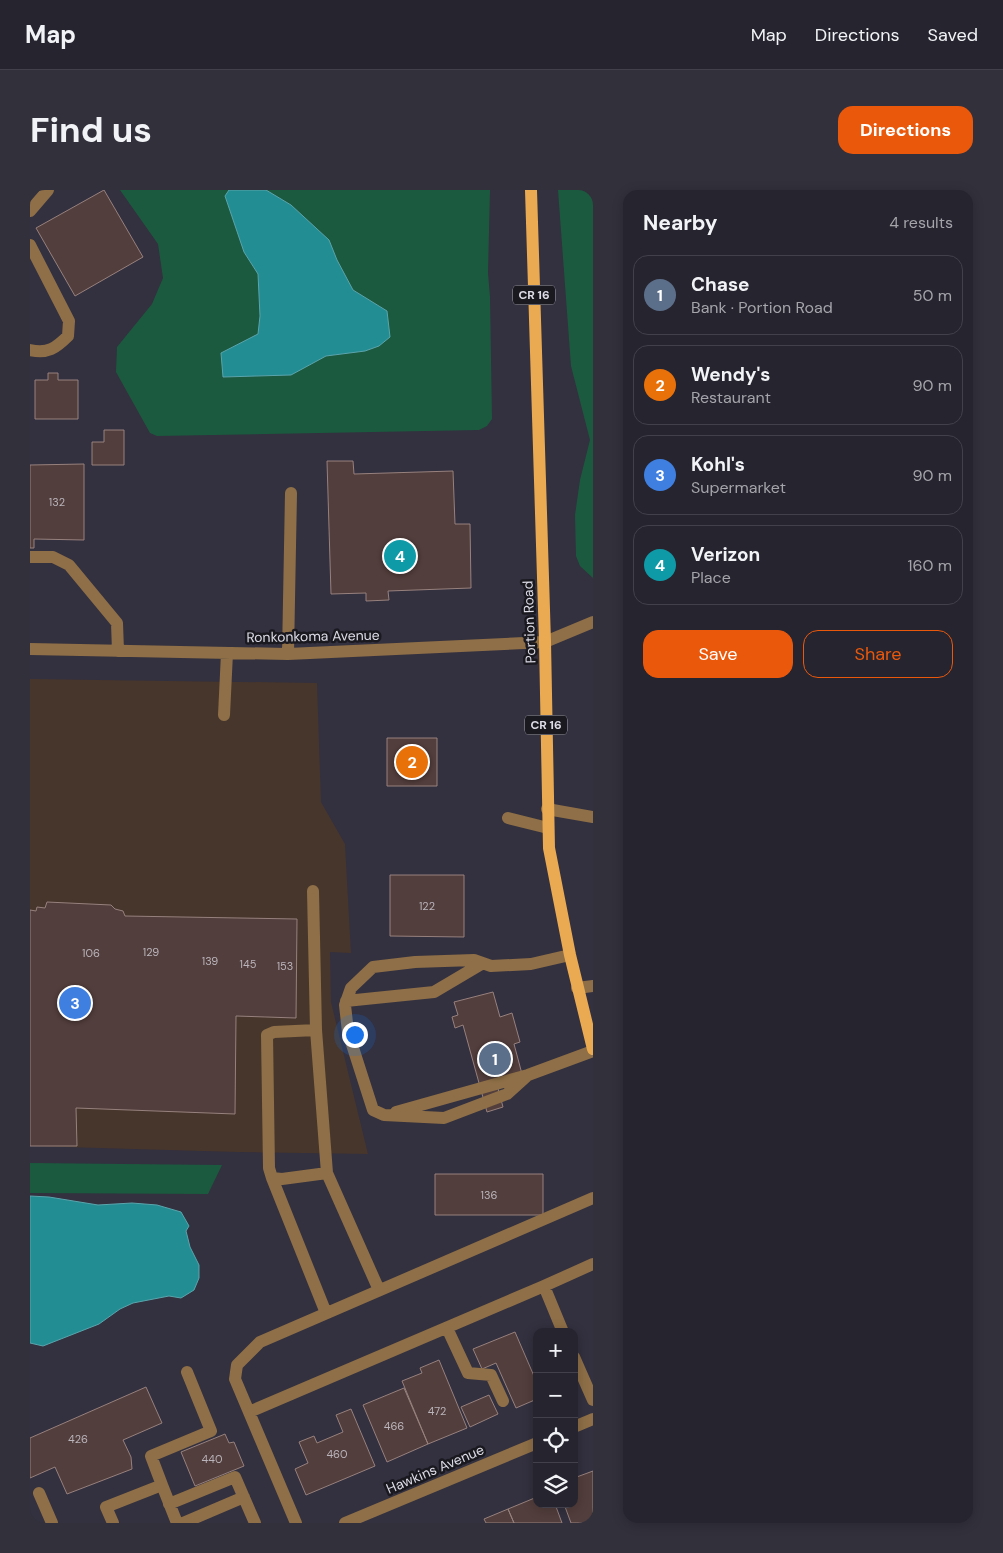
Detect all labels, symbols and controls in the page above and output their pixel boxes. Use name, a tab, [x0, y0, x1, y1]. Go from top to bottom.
text: Map	[25, 19, 76, 50]
text: Map	[751, 23, 787, 47]
text: Directions	[815, 23, 900, 47]
text: Saved	[928, 23, 978, 47]
button: Directions	[838, 106, 973, 154]
text: Find us	[30, 107, 152, 153]
text: Nearby	[643, 209, 717, 237]
text: 4 results	[889, 212, 953, 233]
text: Chase	[691, 272, 749, 297]
text: 1	[657, 285, 663, 306]
text: 50 m	[913, 285, 952, 306]
road number: CR 16	[513, 286, 555, 304]
text: Bank · Portion Road	[691, 297, 833, 318]
text: Wendy's	[691, 362, 770, 387]
text: 2	[655, 375, 665, 396]
text: 90 m	[912, 375, 952, 396]
text: Restaurant	[691, 387, 771, 408]
text: Kohl's	[691, 452, 745, 477]
text: 3	[655, 465, 665, 486]
text: 90 m	[912, 465, 952, 486]
text: Supermarket	[691, 477, 786, 498]
house number: 132	[49, 495, 65, 509]
pin: 4	[384, 537, 416, 575]
text: Verizon	[691, 542, 760, 567]
text: 4	[655, 555, 665, 576]
text: 160 m	[908, 555, 952, 576]
text: Place	[691, 567, 731, 588]
street label: Portion Road	[519, 580, 539, 664]
street label: Ronkonkoma Avenue	[246, 626, 380, 646]
button: Save	[643, 630, 793, 678]
button: Share	[803, 630, 953, 678]
road number: CR 16	[525, 716, 567, 734]
pin: 2	[396, 743, 428, 781]
house number: 122	[419, 899, 435, 913]
house number: 129	[143, 945, 159, 959]
house number: 106	[82, 946, 100, 960]
house number: 139	[202, 954, 218, 968]
house number: 145	[240, 957, 257, 971]
house number: 153	[277, 959, 293, 973]
pin: 3	[59, 984, 91, 1022]
your location	[342, 1022, 368, 1048]
pin: 1	[479, 1040, 511, 1078]
house number: 136	[481, 1188, 498, 1202]
map controls	[533, 1328, 578, 1508]
button: +	[533, 1328, 578, 1373]
button: −	[533, 1373, 578, 1418]
house number: 472	[428, 1404, 446, 1418]
button: locate	[533, 1418, 578, 1463]
house number: 466	[384, 1419, 404, 1433]
house number: 426	[68, 1432, 88, 1446]
street label: Hawkins Avenue	[383, 1440, 487, 1498]
house number: 460	[326, 1447, 348, 1461]
house number: 440	[202, 1452, 222, 1466]
button: layers	[533, 1463, 578, 1508]

